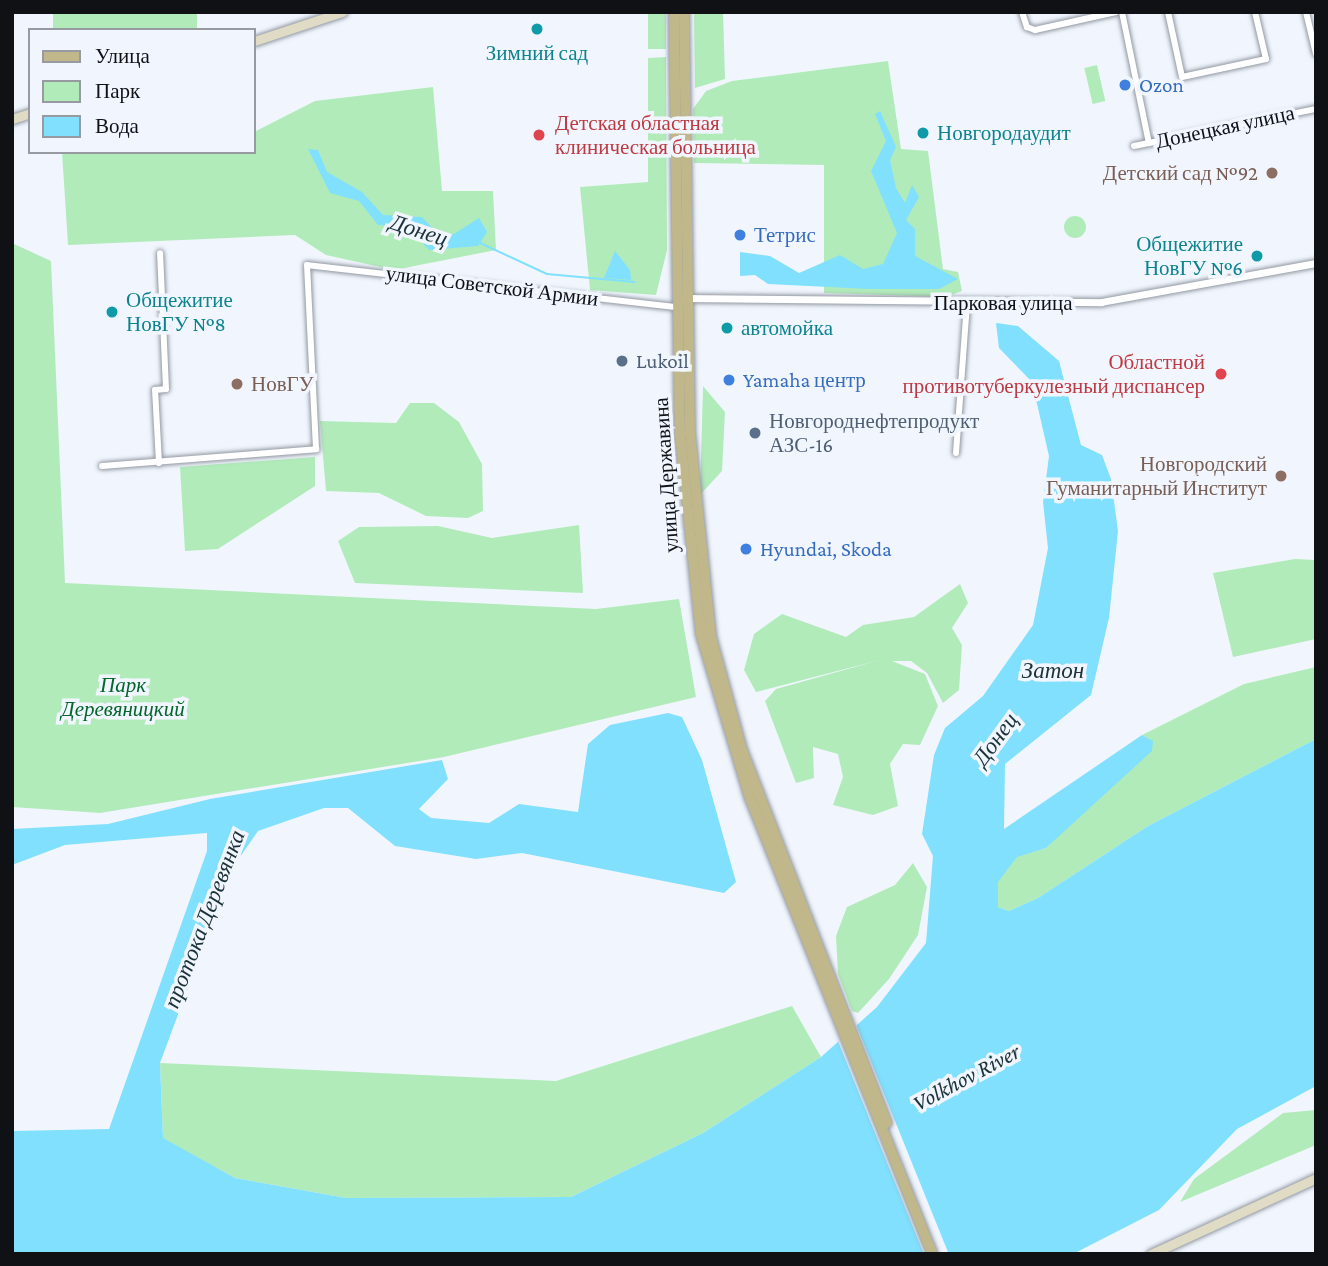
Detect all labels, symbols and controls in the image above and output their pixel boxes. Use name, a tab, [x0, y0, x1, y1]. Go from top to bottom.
marker: Зимний сад	[529, 21, 545, 37]
legend	[28, 28, 256, 154]
place label: Зимний сад	[486, 40, 588, 66]
text: Улица	[95, 44, 150, 68]
place label: Ozon	[1139, 72, 1184, 98]
marker: Ozon	[1117, 77, 1133, 93]
text: Парк	[95, 79, 140, 103]
street label: Донецкая улица	[1153, 100, 1297, 154]
place label: Детская областная клиническая больница	[555, 110, 756, 160]
text: Вода	[95, 114, 139, 138]
place label: Новгородаудит	[937, 120, 1071, 146]
marker: Детская областная клиническая больница	[529, 125, 549, 145]
marker: Новгородаудит	[915, 125, 931, 141]
place label: Детский сад №92	[1103, 160, 1258, 186]
marker: Детский сад №92	[1264, 165, 1280, 181]
water label: Донец	[387, 208, 451, 252]
place label: Тетрис	[754, 222, 816, 248]
marker: Тетрис	[732, 227, 748, 243]
place label: Общежитие НовГУ №6	[1136, 231, 1243, 281]
marker: Общежитие НовГУ №6	[1249, 248, 1265, 264]
street label: улица Советской Армии	[384, 260, 600, 312]
place label: Общежитие НовГУ №8	[126, 287, 233, 337]
street label: Парковая улица	[933, 290, 1073, 316]
marker: Общежитие НовГУ №8	[104, 304, 120, 320]
place label: автомойка	[741, 315, 833, 341]
marker: автомойка	[719, 320, 735, 336]
place label: Lukoil	[636, 348, 689, 374]
place label: Областной противотуберкулезный диспансер	[902, 349, 1205, 399]
marker: Lukoil	[614, 353, 630, 369]
marker: Областной противотуберкулезный диспансер	[1211, 364, 1231, 384]
place label: Yamaha центр	[743, 367, 866, 393]
place label: НовГУ	[251, 371, 314, 397]
marker: Yamaha центр	[721, 372, 737, 388]
marker: НовГУ	[229, 376, 245, 392]
street label: улица Державина	[648, 396, 684, 554]
place label: Новгороднефтепродукт АЗС-16	[769, 408, 979, 458]
marker: Новгороднефтепродукт АЗС-16	[747, 425, 763, 441]
place label: Новгородский Гуманитарный Институт	[1046, 451, 1267, 501]
marker: Новгородский Гуманитарный Институт	[1273, 468, 1289, 484]
place label: Hyundai, Skoda	[760, 536, 892, 562]
marker: Hyundai, Skoda	[738, 541, 754, 557]
water label: Затон	[1022, 656, 1084, 684]
park label: Парк Деревяницкий	[61, 672, 185, 722]
water label: Донец	[966, 707, 1024, 771]
water label: протока Деревянка	[157, 826, 251, 1012]
water label: Volkhov River	[908, 1037, 1024, 1117]

